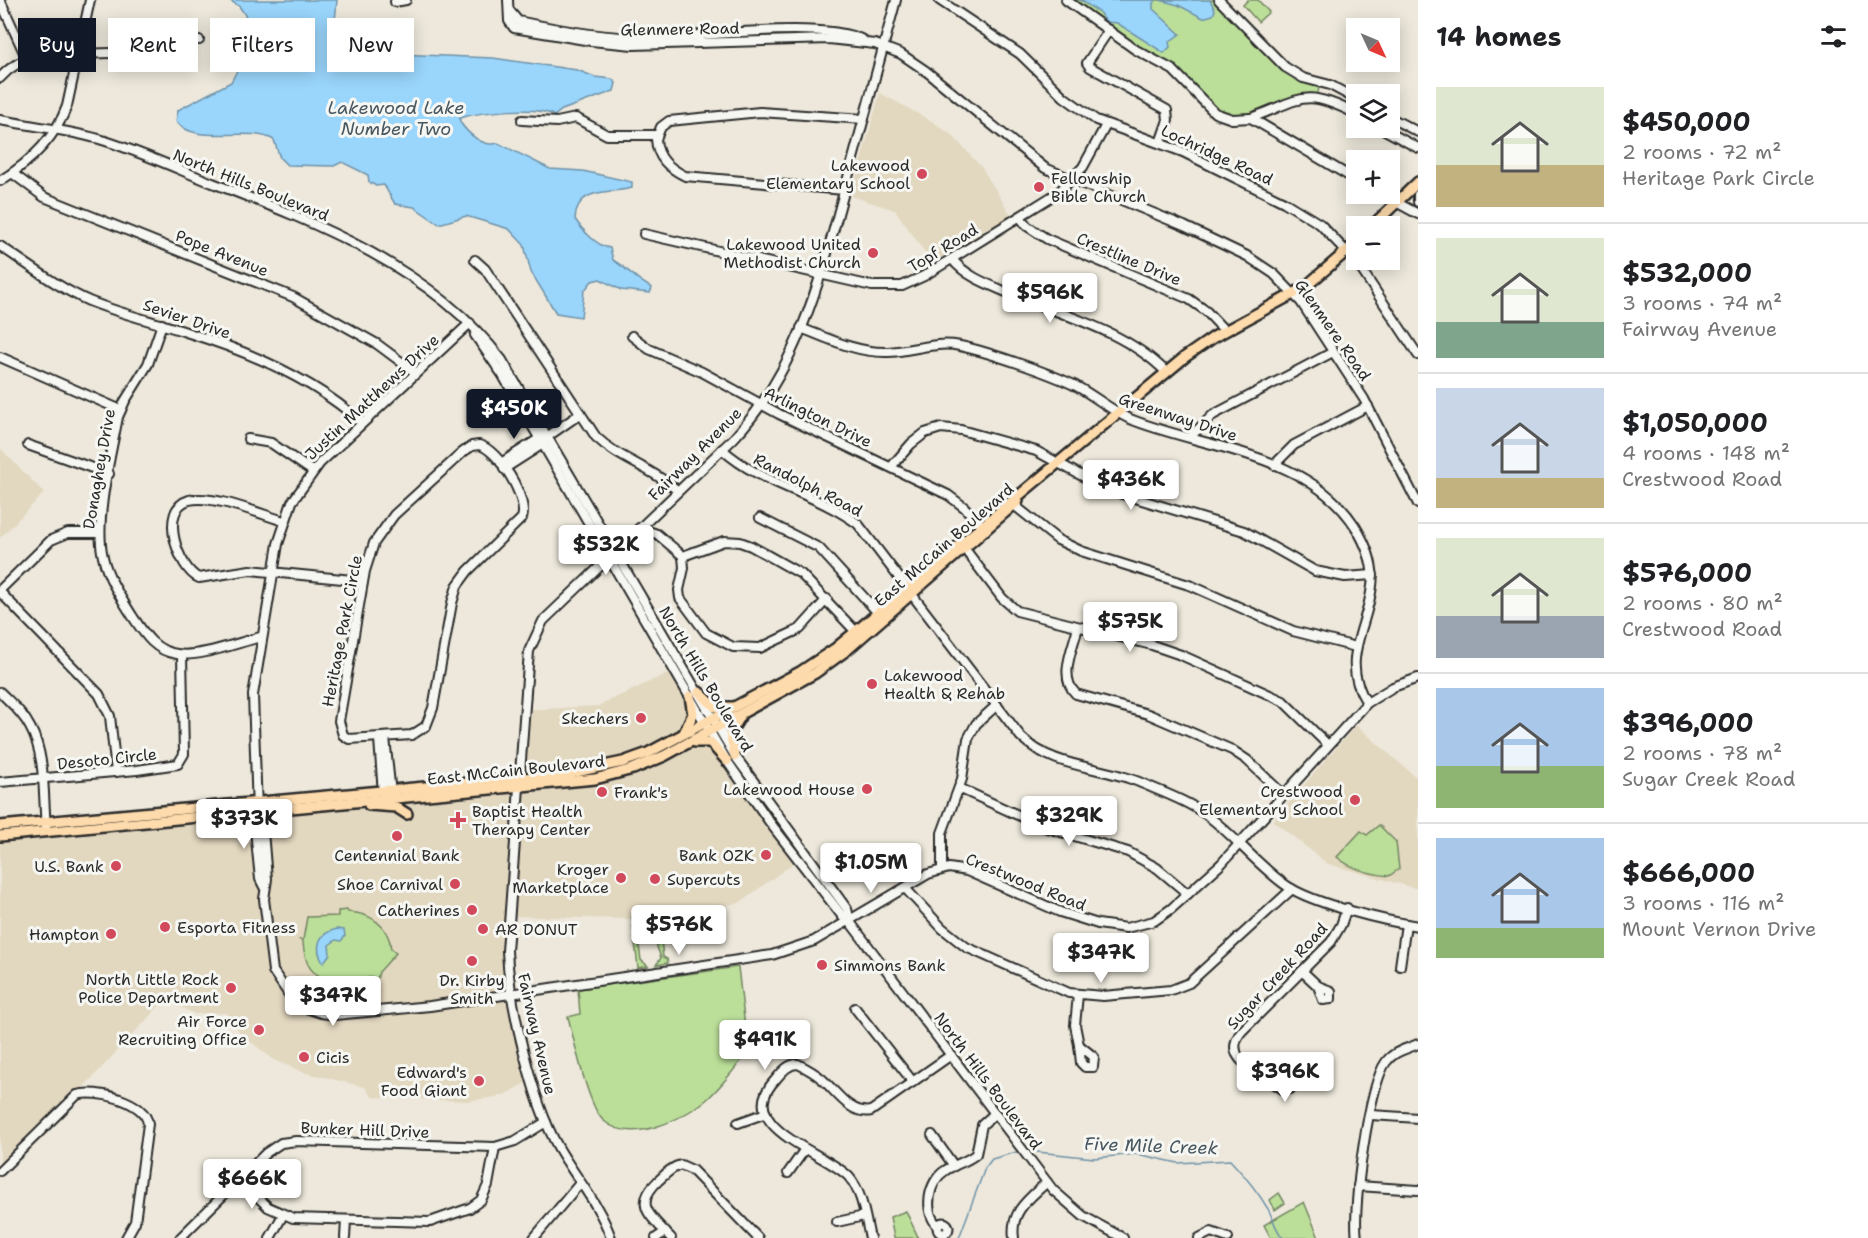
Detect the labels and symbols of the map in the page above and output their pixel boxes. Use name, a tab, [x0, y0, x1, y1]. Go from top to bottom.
street label: Glenmere Road	[620, 17, 740, 41]
north arrow	[1346, 18, 1400, 72]
water label: Lakewood Lake Number Two	[328, 96, 464, 141]
street label: Lochridge Road	[1158, 120, 1276, 190]
street label: North Hills Boulevard	[170, 144, 332, 226]
place label: Lakewood Elementary School	[766, 155, 910, 194]
marker: Lakewood Elementary School	[915, 167, 929, 181]
place label: Fellowship Bible Church	[1051, 168, 1146, 207]
marker: Fellowship Bible Church	[1032, 180, 1046, 194]
street label: Topf Road	[904, 219, 982, 277]
street label: Pope Avenue	[172, 225, 272, 281]
street label: Crestline Drive	[1074, 228, 1184, 290]
place label: Lakewood United Methodist Church	[723, 234, 861, 273]
marker: Lakewood United Methodist Church	[866, 246, 880, 260]
pin: $596K	[1008, 273, 1092, 324]
street label: Glenmere Road	[1290, 275, 1376, 385]
street label: Sevier Drive	[140, 294, 234, 344]
street label: Justin Matthews Drive	[301, 329, 443, 465]
street label: Arlington Drive	[761, 382, 875, 452]
street label: Greenway Drive	[1116, 388, 1240, 446]
pin: $450K	[472, 389, 556, 440]
street label: Fairway Avenue	[644, 403, 746, 505]
street label: Donaghey Drive	[78, 407, 120, 531]
street label: Randolph Road	[750, 449, 866, 521]
pin: $436K	[1089, 460, 1173, 511]
street label: East McCain Boulevard	[870, 478, 1018, 612]
pin: $532K	[564, 525, 648, 576]
street label: Heritage Park Circle	[317, 553, 367, 709]
street label: North Hills Boulevard	[654, 602, 758, 756]
pin: $575K	[1088, 602, 1172, 653]
place label: Lakewood Health & Rehab	[884, 665, 1005, 704]
marker: Lakewood Health & Rehab	[865, 677, 879, 691]
place label: Skechers	[561, 708, 629, 729]
marker: Skechers	[634, 711, 648, 725]
street label: Desoto Circle	[56, 743, 158, 775]
street label: East McCain Boulevard	[426, 750, 606, 790]
place label: Lakewood House	[723, 779, 855, 800]
place label: Crestwood Elementary School	[1199, 781, 1343, 820]
place label: Frank's	[614, 782, 668, 803]
marker: Lakewood House	[860, 782, 874, 796]
marker: Frank's	[595, 785, 609, 799]
marker: Crestwood Elementary School	[1348, 793, 1362, 807]
pin: $329K	[1027, 796, 1111, 847]
pin: $373K	[202, 799, 286, 850]
place label: Baptist Health Therapy Center	[472, 801, 591, 840]
marker: Baptist Health Therapy Center	[449, 811, 467, 829]
marker: Centennial Bank	[390, 829, 404, 843]
pin: $1.05M	[822, 843, 920, 894]
place label: Centennial Bank	[334, 845, 460, 866]
place label: Bank OZK	[679, 845, 755, 866]
marker: Bank OZK	[759, 848, 773, 862]
street label: Crestwood Road	[963, 848, 1089, 916]
place label: U.S. Bank	[34, 856, 104, 877]
marker: U.S. Bank	[109, 859, 123, 873]
place label: Kroger Marketplace	[512, 859, 609, 898]
place label: Supercuts	[667, 869, 741, 890]
marker: Kroger Marketplace	[614, 871, 628, 885]
marker: Supercuts	[648, 872, 662, 886]
place label: Shoe Carnival	[337, 874, 443, 895]
marker: Shoe Carnival	[448, 877, 462, 891]
place label: Catherines	[378, 900, 460, 921]
marker: Catherines	[465, 903, 479, 917]
pin: $576K	[637, 905, 721, 956]
place label: Esporta Fitness	[177, 917, 296, 938]
street label: Sugar Creek Road	[1222, 918, 1332, 1034]
place label: AR DONUT	[495, 919, 578, 940]
marker: Esporta Fitness	[158, 920, 172, 934]
marker: AR DONUT	[476, 922, 490, 936]
place label: Hampton	[29, 924, 99, 945]
marker: Hampton	[104, 927, 118, 941]
pin: $347K	[1059, 933, 1143, 984]
marker: Dr. Kirby Smith	[465, 954, 479, 968]
place label: Simmons Bank	[834, 955, 946, 976]
marker: Simmons Bank	[815, 958, 829, 972]
place label: North Little Rock Police Department	[78, 969, 219, 1008]
place label: Dr. Kirby Smith	[439, 970, 505, 1009]
street label: Fairway Avenue	[513, 971, 561, 1097]
pin: $347K	[291, 976, 375, 1027]
marker: North Little Rock Police Department	[224, 981, 238, 995]
street label: North Hills Boulevard	[929, 1008, 1047, 1154]
place label: Air Force Recruiting Office	[118, 1011, 247, 1050]
pin: $491K	[723, 1020, 807, 1071]
marker: Air Force Recruiting Office	[252, 1023, 266, 1037]
place label: Cicis	[316, 1047, 350, 1068]
marker: Cicis	[297, 1050, 311, 1064]
pin: $396K	[1243, 1052, 1327, 1103]
place label: Edward's Food Giant	[381, 1062, 467, 1101]
marker: Edward's Food Giant	[472, 1074, 486, 1088]
street label: Bunker Hill Drive	[300, 1117, 430, 1143]
water label: Five Mile Creek	[1084, 1132, 1219, 1160]
pin: $666K	[210, 1159, 294, 1210]

